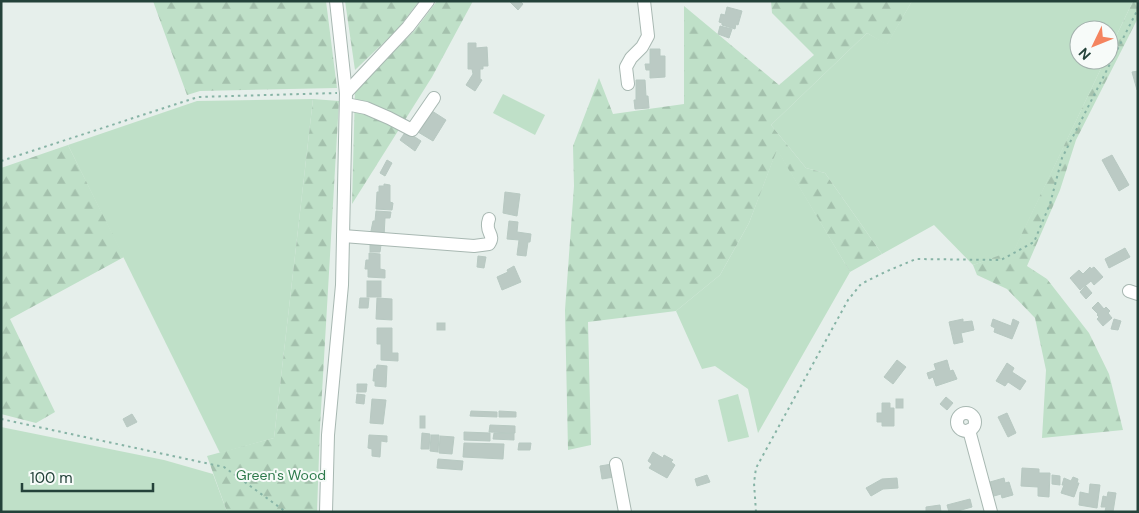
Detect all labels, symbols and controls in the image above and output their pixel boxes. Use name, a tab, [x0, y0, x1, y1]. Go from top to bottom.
north arrow	[1069, 20, 1119, 70]
text: N	[1074, 44, 1095, 64]
scale bar	[22, 460, 154, 492]
park label: Green's Wood	[236, 466, 326, 484]
text: 100 m	[30, 468, 73, 488]

